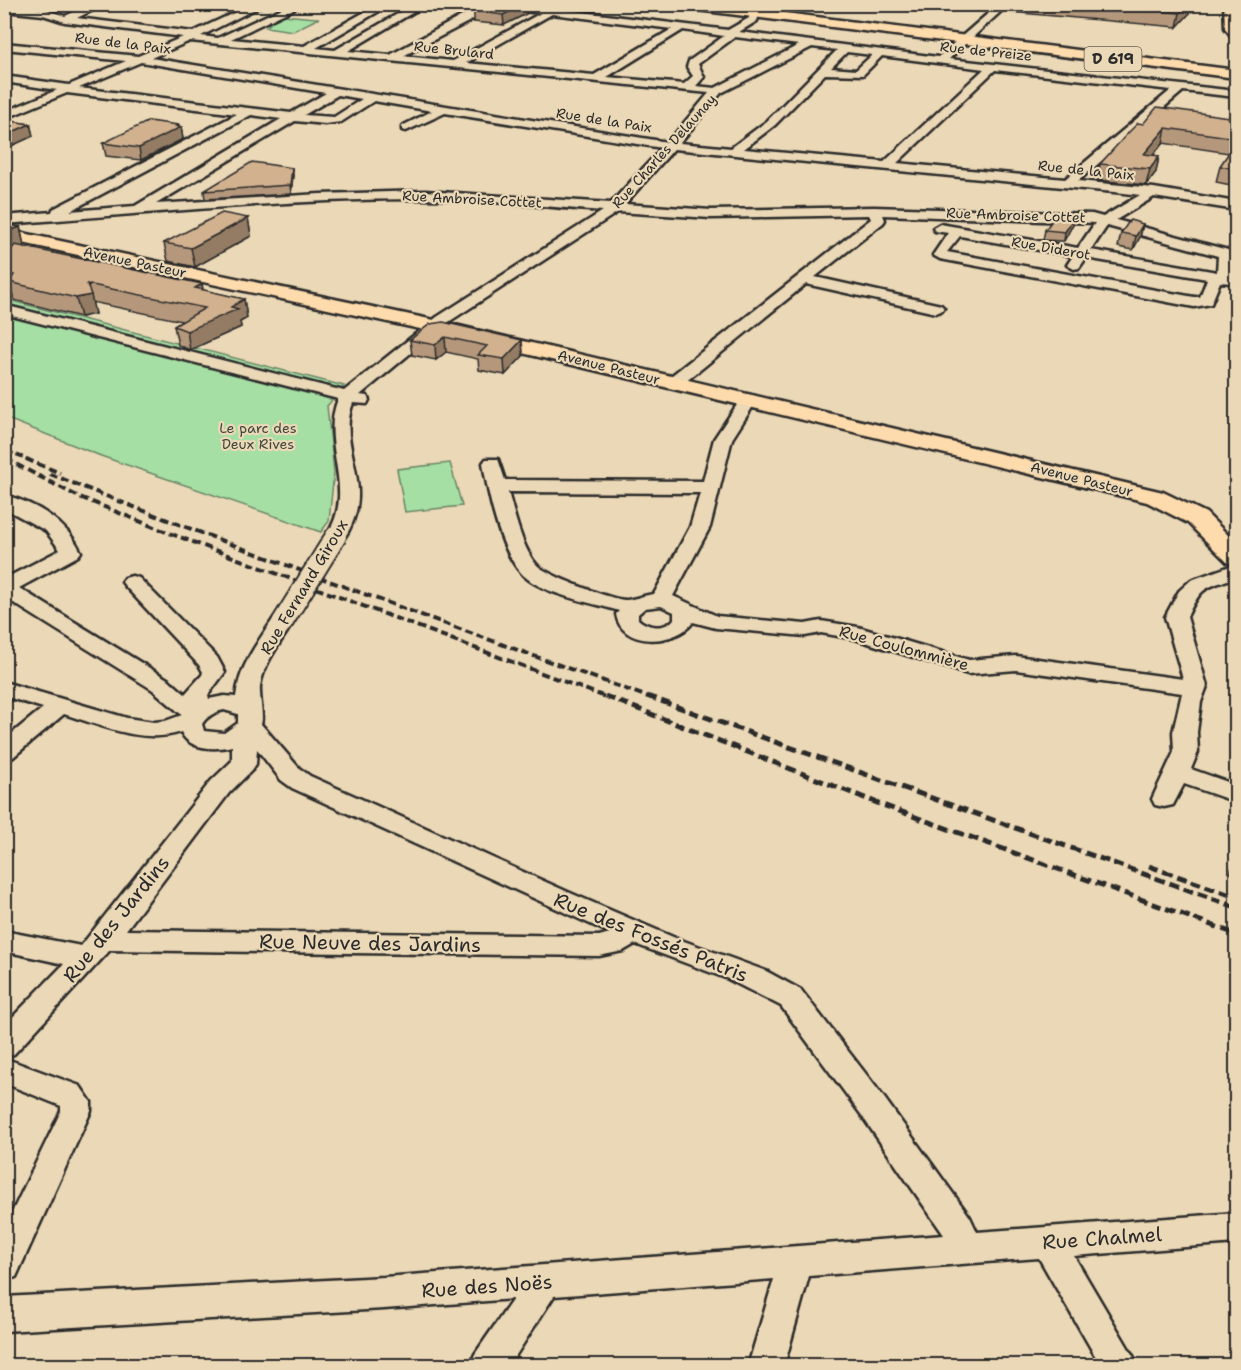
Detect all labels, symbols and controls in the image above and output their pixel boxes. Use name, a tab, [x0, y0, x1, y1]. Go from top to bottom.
street label: Rue de la Paix	[74, 28, 172, 58]
street label: Rue Brulard	[413, 37, 495, 63]
street label: Rue de Preize	[939, 37, 1033, 65]
road number: D 619	[1084, 47, 1142, 71]
street label: Rue Charles Delaunay	[608, 90, 720, 212]
street label: Rue de la Paix	[555, 104, 653, 136]
street label: Rue de la Paix	[1037, 156, 1135, 184]
street label: Rue Ambroise Cottet	[402, 186, 542, 212]
street label: Rue Ambroise Cottet	[946, 204, 1086, 226]
street label: Rue Diderot	[1010, 232, 1092, 264]
street label: Avenue Pasteur	[82, 242, 189, 282]
street label: Avenue Pasteur	[556, 346, 662, 389]
park label: Le parc des Deux Rives	[219, 419, 297, 453]
street label: Avenue Pasteur	[1029, 458, 1135, 501]
street label: Rue Fernand Giroux	[255, 516, 353, 658]
street label: Rue Coulommière	[837, 621, 971, 675]
street label: Rue des Jardins	[57, 850, 175, 988]
street label: Rue des Fossés Patris	[550, 886, 752, 988]
street label: Rue Neuve des Jardins	[259, 928, 481, 958]
street label: Rue Chalmel	[1041, 1221, 1163, 1255]
street label: Rue des Noës	[421, 1268, 553, 1304]

